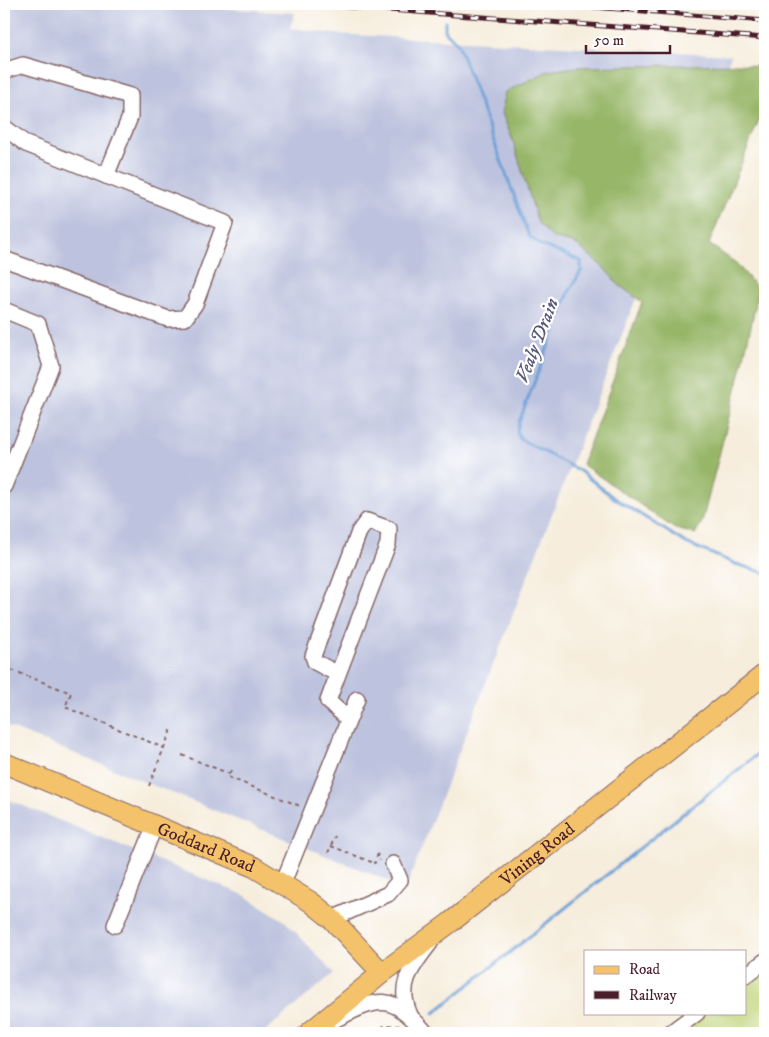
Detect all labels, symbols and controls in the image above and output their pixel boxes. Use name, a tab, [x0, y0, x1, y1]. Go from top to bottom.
scale bar	[586, 22, 670, 54]
text: 50 m	[594, 31, 624, 50]
water label: Vealy Drain	[511, 295, 564, 386]
street label: Goddard Road	[154, 818, 258, 878]
street label: Vining Road	[495, 818, 580, 892]
legend	[584, 950, 746, 1014]
text: Road	[629, 960, 661, 979]
text: Railway	[629, 986, 677, 1005]

